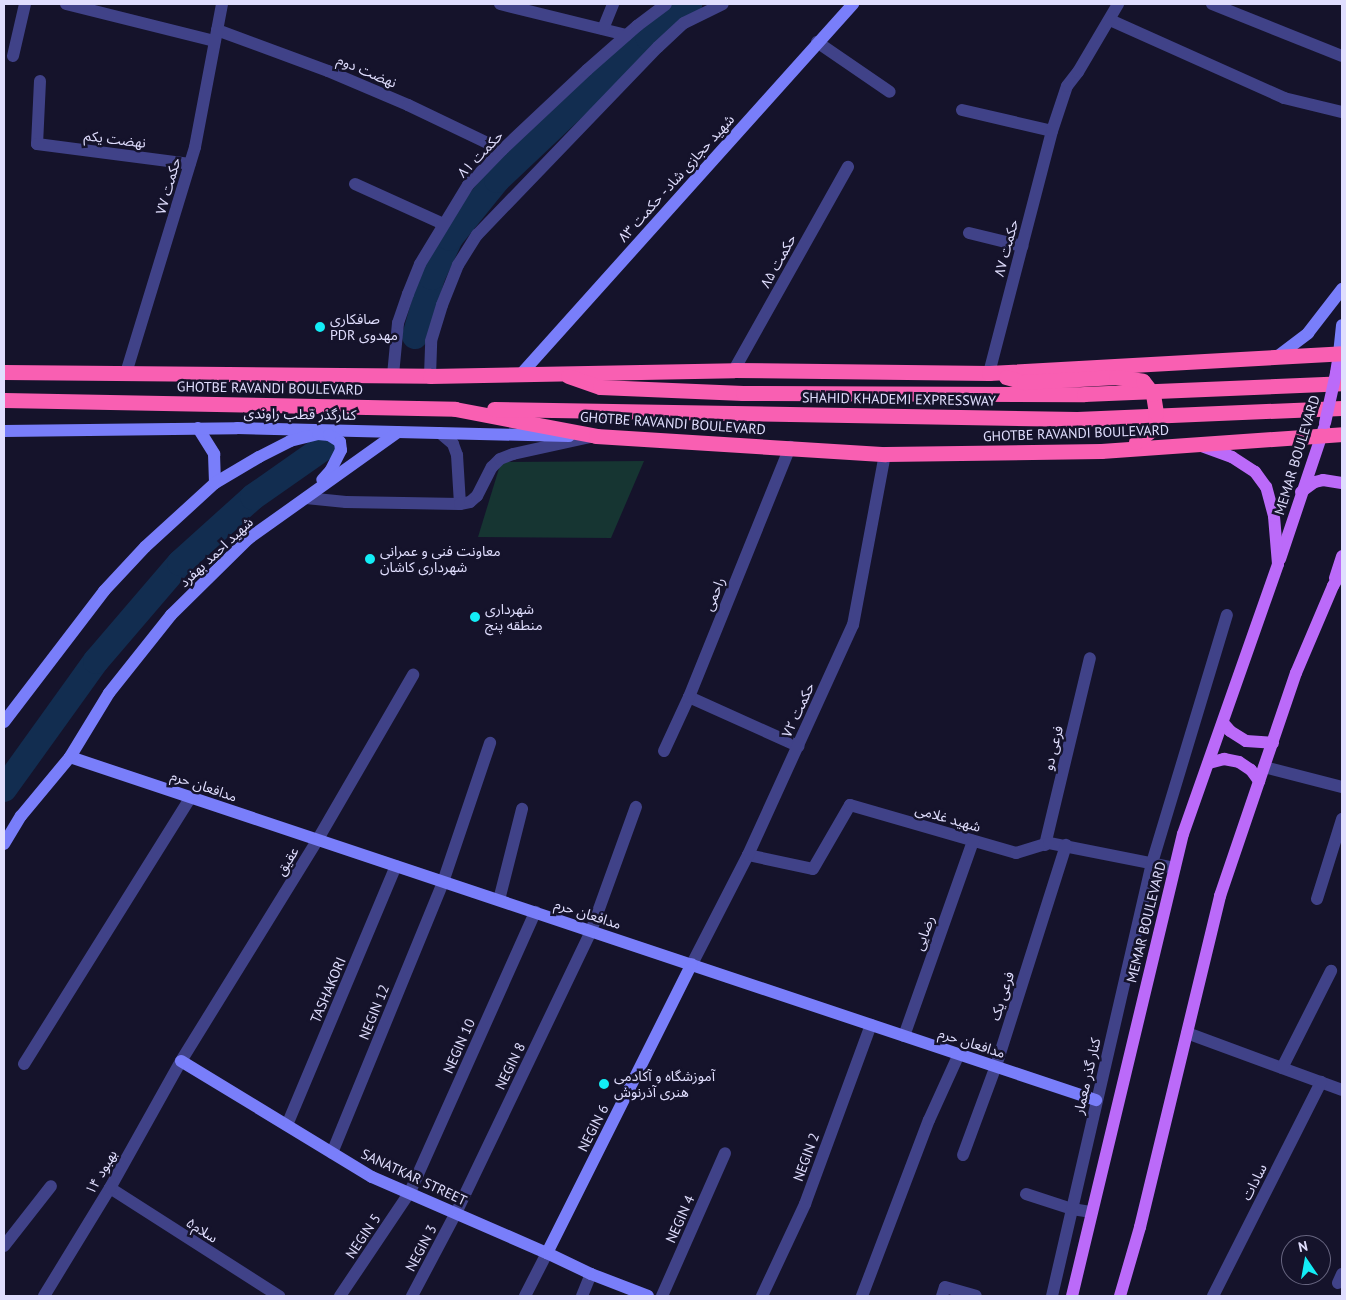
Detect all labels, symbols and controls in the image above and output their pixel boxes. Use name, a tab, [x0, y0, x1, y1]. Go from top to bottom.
street label: نهضت دوم	[335, 51, 399, 91]
street label: شهید حجازی شاد - حکمت ۸۳	[614, 110, 738, 246]
street label: نهضت یکم	[83, 127, 147, 151]
street label: حکمت ۸۱	[454, 127, 506, 181]
street label: حکمت ۷۷	[152, 156, 184, 216]
street label: حکمت ۸۷	[990, 218, 1022, 278]
street label: حکمت ۸۵	[756, 231, 800, 291]
place label: صافکاری PDR مهدوی	[330, 311, 398, 344]
marker: صافکاری PDR مهدوی	[314, 321, 326, 333]
street label: GHOTBE RAVANDI BOULEVARD	[177, 378, 363, 398]
street label: SHAHID KHADEMI EXPRESSWAY	[802, 389, 996, 409]
street label: MEMAR BOULEVARD	[1271, 393, 1323, 517]
street label: کنارگذر قطب راوندی	[243, 405, 357, 423]
street label: GHOTBE RAVANDI BOULEVARD	[580, 408, 766, 438]
street label: GHOTBE RAVANDI BOULEVARD	[983, 421, 1169, 445]
street label: شهید احمد بهفرد	[176, 513, 256, 591]
place label: معاونت فنی و عمرانی شهرداری کاشان	[380, 543, 501, 576]
marker: معاونت فنی و عمرانی شهرداری کاشان	[364, 553, 376, 565]
street label: راحمی	[700, 575, 728, 613]
place label: شهرداری منطقه پنج	[485, 601, 543, 634]
marker: شهرداری منطقه پنج	[469, 611, 481, 623]
street label: حکمت ۷۲	[778, 680, 818, 740]
street label: فرعی دو	[1039, 724, 1067, 772]
street label: مدافعان حرم	[169, 767, 239, 805]
street label: شهید غلامی	[913, 801, 983, 835]
street label: عقیق	[272, 844, 302, 878]
street label: MEMAR BOULEVARD	[1123, 860, 1169, 984]
street label: مدافعان حرم	[553, 895, 623, 933]
street label: رضایی	[910, 913, 938, 953]
street label: TASHAKORI	[307, 955, 349, 1025]
street label: فرعی یک	[986, 969, 1018, 1023]
street label: NEGIN 12	[355, 982, 393, 1042]
street label: NEGIN 10	[440, 1016, 478, 1076]
street label: مدافعان حرم	[937, 1024, 1007, 1062]
street label: کنار گذر معمار	[1070, 1036, 1104, 1116]
street label: NEGIN 8	[491, 1040, 529, 1092]
place label: آموزشگاه و آکادمی هنری آذرنوش	[614, 1068, 715, 1100]
marker: آموزشگاه و آکادمی هنری آذرنوش	[598, 1078, 610, 1090]
street label: NEGIN 6	[574, 1102, 612, 1154]
street label: NEGIN 2	[789, 1130, 823, 1184]
street label: SANATKAR STREET	[358, 1145, 470, 1209]
street label: بهبود ۱۴	[82, 1147, 120, 1197]
street label: سادات	[1238, 1161, 1270, 1203]
street label: NEGIN 4	[662, 1193, 698, 1245]
street label: NEGIN 5	[342, 1210, 384, 1262]
street label: سلام۵	[183, 1214, 221, 1246]
street label: NEGIN 3	[402, 1222, 440, 1274]
north arrow	[1281, 1235, 1331, 1285]
text: N	[1297, 1237, 1309, 1256]

